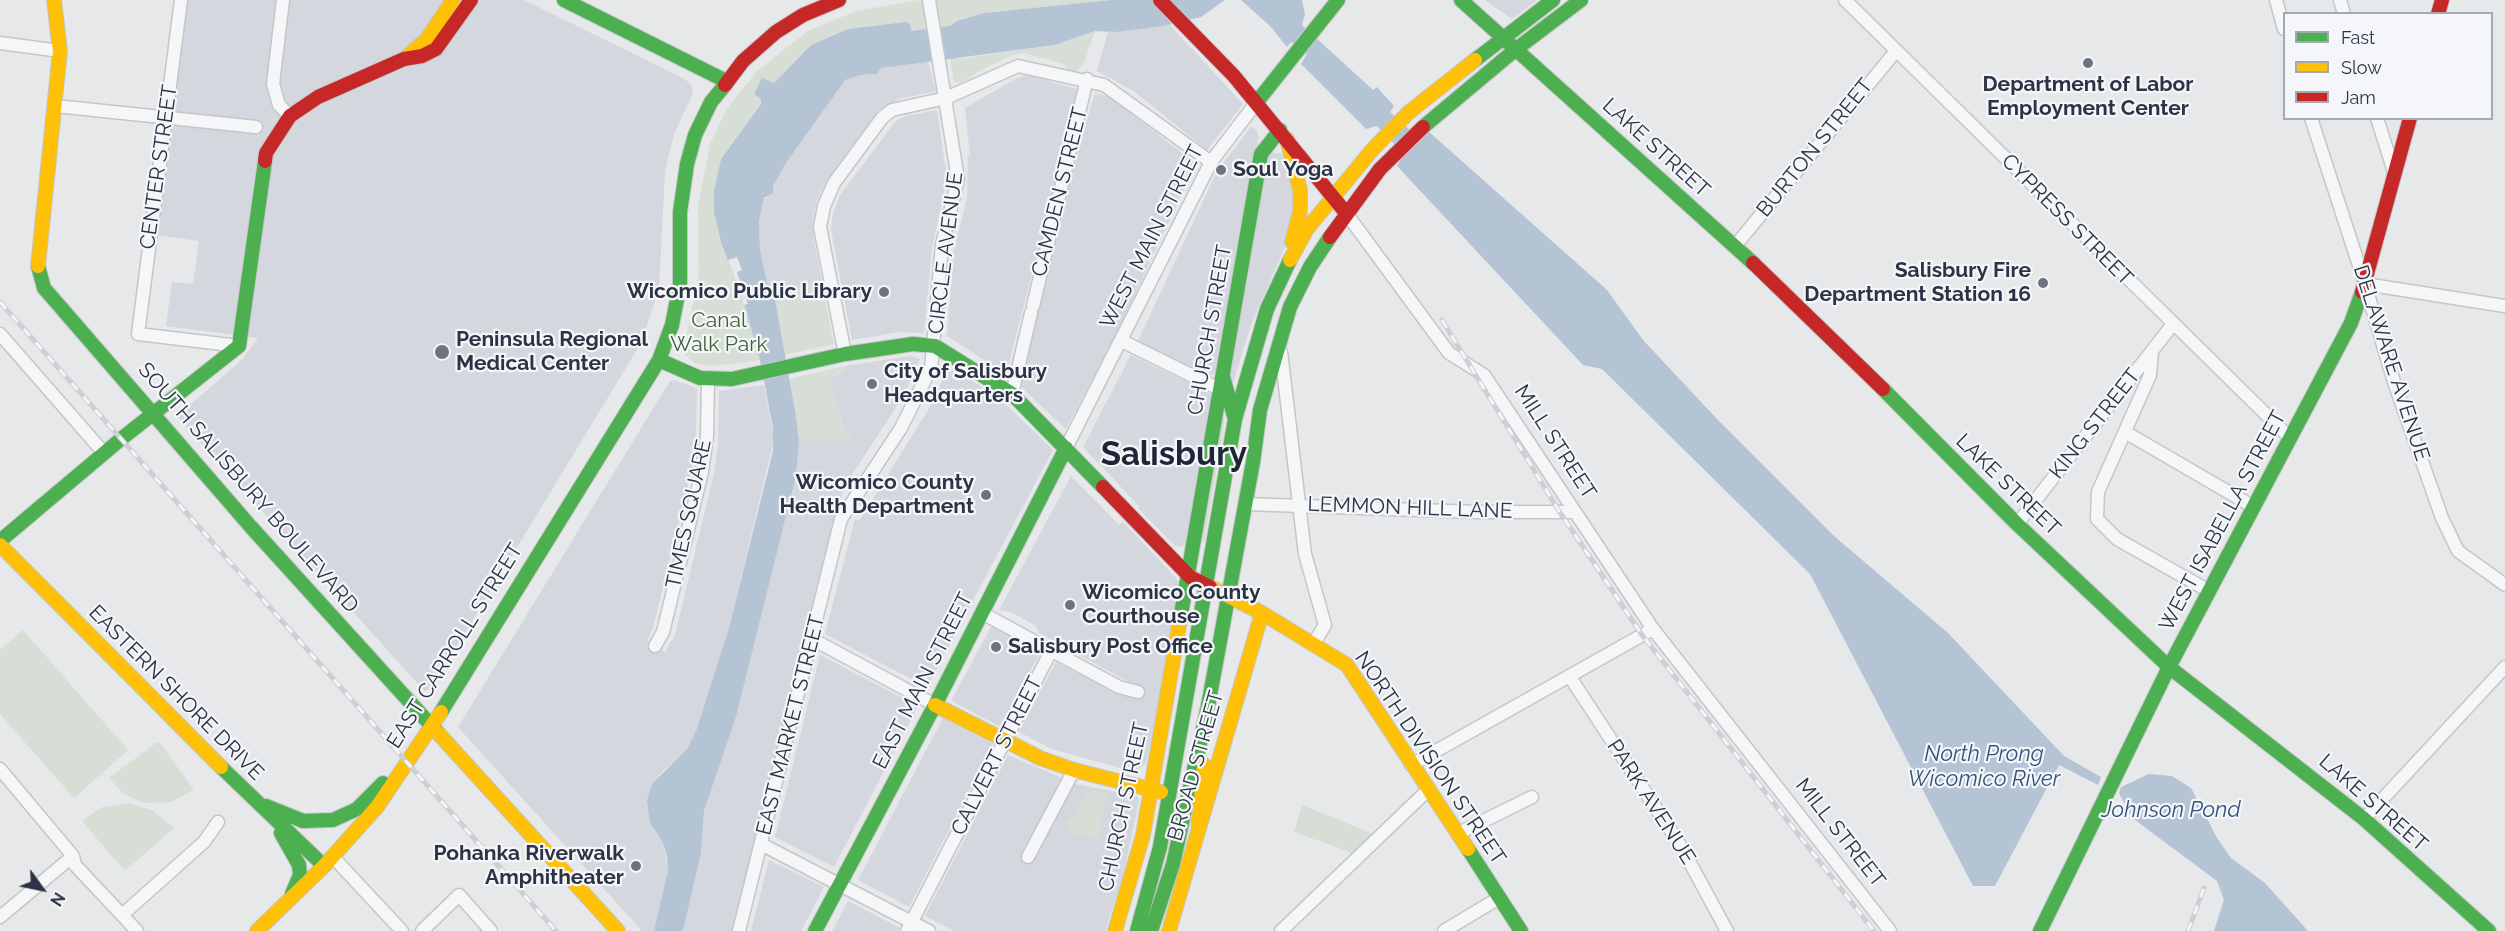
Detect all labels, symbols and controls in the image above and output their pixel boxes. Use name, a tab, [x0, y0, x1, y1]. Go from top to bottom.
legend	[2283, 12, 2493, 120]
text: Fast	[2341, 27, 2375, 48]
marker: Department of Labor Employment Center	[2081, 56, 2095, 70]
text: Slow	[2341, 57, 2382, 78]
place label: Department of Labor Employment Center	[1983, 72, 2193, 122]
street label: BURTON STREET	[1752, 74, 1878, 222]
street label: CENTER STREET	[135, 83, 183, 251]
text: Jam	[2341, 87, 2376, 108]
street label: LAKE STREET	[1597, 93, 1715, 203]
street label: CAMDEN STREET	[1027, 105, 1093, 279]
street label: WEST MAIN STREET	[1095, 141, 1209, 333]
street label: CYPRESS STREET	[1996, 149, 2138, 291]
place label: Soul Yoga	[1233, 157, 1333, 183]
marker: Soul Yoga	[1214, 163, 1228, 177]
street label: CIRCLE AVENUE	[924, 171, 968, 335]
street label: CHURCH STREET	[1183, 243, 1237, 417]
place label: Salisbury Fire Department Station 16	[1804, 258, 2031, 308]
street label: DELAWARE AVENUE	[2347, 262, 2435, 464]
marker: Salisbury Fire Department Station 16	[2036, 276, 2050, 290]
place label: Wicomico Public Library	[627, 279, 872, 305]
marker: Wicomico Public Library	[877, 285, 891, 299]
park label: Canal Walk Park	[670, 308, 768, 358]
place label: Peninsula Regional Medical Center	[456, 327, 648, 377]
marker: Peninsula Regional Medical Center	[433, 343, 451, 361]
street label: SOUTH SALISBURY BOULEVARD	[132, 358, 364, 618]
place label: City of Salisbury Headquarters	[884, 359, 1047, 409]
street label: KING STREET	[2044, 364, 2146, 484]
marker: City of Salisbury Headquarters	[865, 377, 879, 391]
street label: MILL STREET	[1509, 380, 1601, 504]
street label: WEST ISABELLA STREET	[2154, 407, 2292, 635]
street label: LAKE STREET	[1950, 429, 2066, 541]
district label: Salisbury	[1101, 435, 1247, 475]
street label: TIMES SQUARE	[661, 437, 717, 591]
place label: Wicomico County Health Department	[780, 470, 974, 520]
marker: Wicomico County Health Department	[979, 488, 993, 502]
street label: LEMMON HILL LANE	[1307, 492, 1513, 524]
street label: EAST CARROLL STREET	[382, 539, 528, 753]
place label: Wicomico County Courthouse	[1082, 580, 1261, 630]
street label: EAST MAIN STREET	[868, 589, 978, 773]
marker: Wicomico County Courthouse	[1063, 598, 1077, 612]
street label: EASTERN SHORE DRIVE	[83, 600, 269, 786]
street label: EAST MARKET STREET	[751, 612, 831, 838]
place label: Salisbury Post Office	[1008, 634, 1213, 660]
marker: Salisbury Post Office	[989, 640, 1003, 654]
street label: NORTH DIVISION STREET	[1349, 647, 1511, 869]
street label: CALVERT STREET	[946, 672, 1048, 840]
street label: BROAD STREET	[1163, 688, 1229, 844]
street label: CHURCH STREET	[1094, 720, 1154, 894]
street label: PARK AVENUE	[1601, 735, 1701, 869]
water label: North Prong Wicomico River	[1908, 741, 2060, 792]
street label: LAKE STREET	[2314, 749, 2432, 857]
street label: MILL STREET	[1790, 774, 1890, 892]
water label: Johnson Pond	[2101, 797, 2241, 823]
place label: Pohanka Riverwalk Amphitheater	[433, 841, 624, 891]
north arrow	[12, 859, 72, 919]
marker: Pohanka Riverwalk Amphitheater	[629, 859, 643, 873]
text: N	[46, 889, 69, 909]

